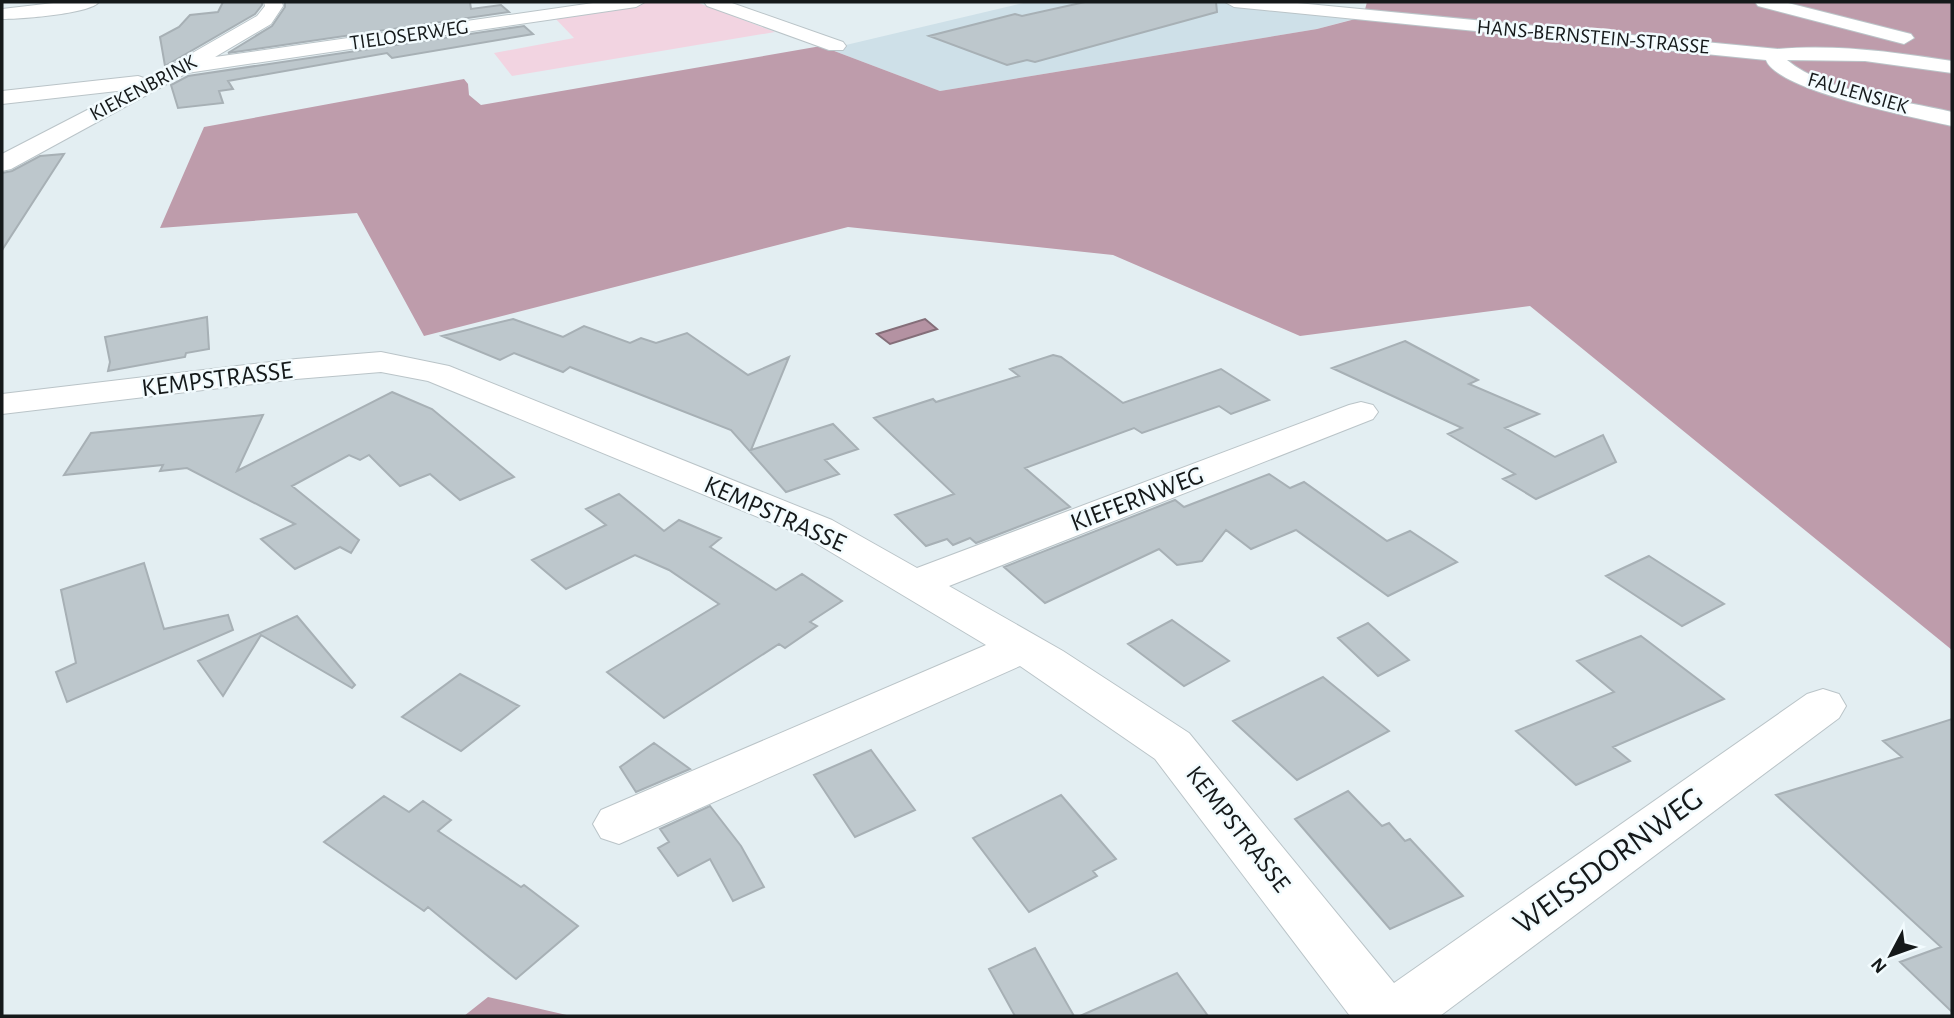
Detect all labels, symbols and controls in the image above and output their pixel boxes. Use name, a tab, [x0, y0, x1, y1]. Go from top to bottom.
street label: TIELOSERWEG	[348, 16, 470, 54]
street label: HANS-BERNSTEIN-STRASSE	[1476, 16, 1710, 58]
street label: KIEKENBRINK	[86, 51, 200, 125]
street label: FAULENSIEK	[1805, 69, 1911, 118]
street label: KEMPSTRASSE	[140, 357, 294, 401]
street label: KIEFERNWEG	[1067, 462, 1207, 536]
street label: KEMPSTRASSE	[700, 471, 850, 557]
street label: KEMPSTRASSE	[1181, 761, 1295, 897]
street label: WEISSDORNWEG	[1507, 782, 1709, 940]
north arrow	[1856, 920, 1926, 990]
text: N	[1868, 954, 1891, 976]

